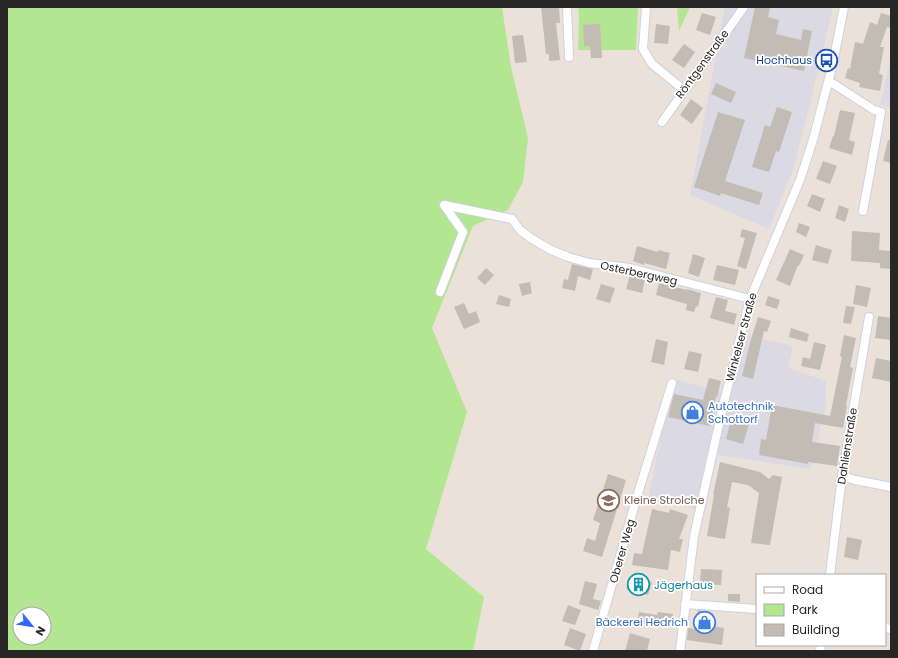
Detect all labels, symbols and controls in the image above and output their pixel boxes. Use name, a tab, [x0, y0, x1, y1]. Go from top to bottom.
street label: Röntgenstraße	[672, 26, 733, 102]
bus stop icon: Hochhaus	[814, 47, 840, 73]
place label: Hochhaus	[756, 52, 812, 68]
street label: Osterbergweg	[599, 257, 679, 289]
street label: Winkelser Straße	[721, 291, 761, 383]
place label: Autotechnik Schottorf	[708, 398, 774, 427]
shop icon: Autotechnik Schottorf	[680, 399, 706, 425]
street label: Dahlienstraße	[833, 406, 861, 485]
school or university icon: Kleine Strolche	[596, 487, 622, 513]
place label: Kleine Strolche	[624, 492, 705, 508]
street label: Oberer Weg	[605, 517, 639, 585]
building icon: Jägerhaus	[626, 572, 652, 598]
legend	[756, 574, 886, 646]
place label: Jägerhaus	[654, 577, 713, 593]
text: Road	[792, 581, 823, 598]
text: Park	[792, 601, 819, 618]
north arrow	[12, 606, 52, 646]
shop icon: Bäckerei Hedrich	[691, 609, 717, 635]
place label: Bäckerei Hedrich	[596, 614, 688, 630]
text: Building	[792, 621, 840, 638]
text: N	[32, 623, 50, 639]

